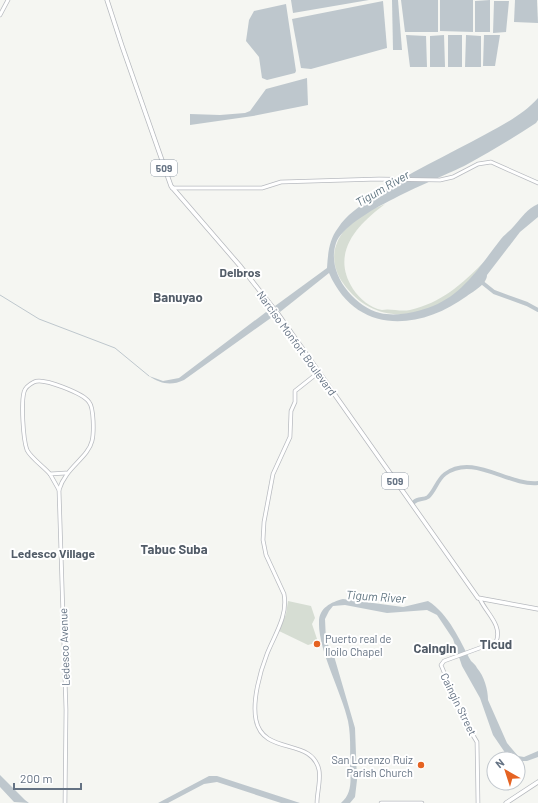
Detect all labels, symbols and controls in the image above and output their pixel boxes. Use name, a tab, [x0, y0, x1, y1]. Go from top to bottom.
road number: 509	[151, 160, 177, 176]
water label: Tigum River	[353, 167, 412, 209]
district label: Delbros	[220, 265, 260, 279]
street label: Narciso Monfort Boulevard	[255, 288, 339, 398]
district label: Banuyao	[153, 289, 203, 305]
road number: 509	[382, 473, 408, 489]
district label: Tabuc Suba	[140, 541, 208, 557]
district label: Ledesco Village	[11, 546, 95, 560]
water label: Tigum River	[346, 587, 407, 605]
street label: Ledesco Avenue	[56, 608, 72, 686]
place label: Puerto real de Iloilo Chapel	[325, 632, 392, 658]
district label: Ticud	[480, 636, 512, 652]
marker: Puerto real de Iloilo Chapel	[312, 639, 322, 649]
district label: Caingin	[414, 640, 456, 656]
street label: Caingin Street	[438, 671, 480, 737]
north arrow	[486, 751, 526, 791]
place label: San Lorenzo Ruiz Parish Church	[331, 753, 413, 779]
text: N	[492, 755, 506, 770]
marker: San Lorenzo Ruiz Parish Church	[416, 760, 426, 770]
scale bar	[14, 765, 81, 791]
text: 200 m	[20, 771, 52, 785]

